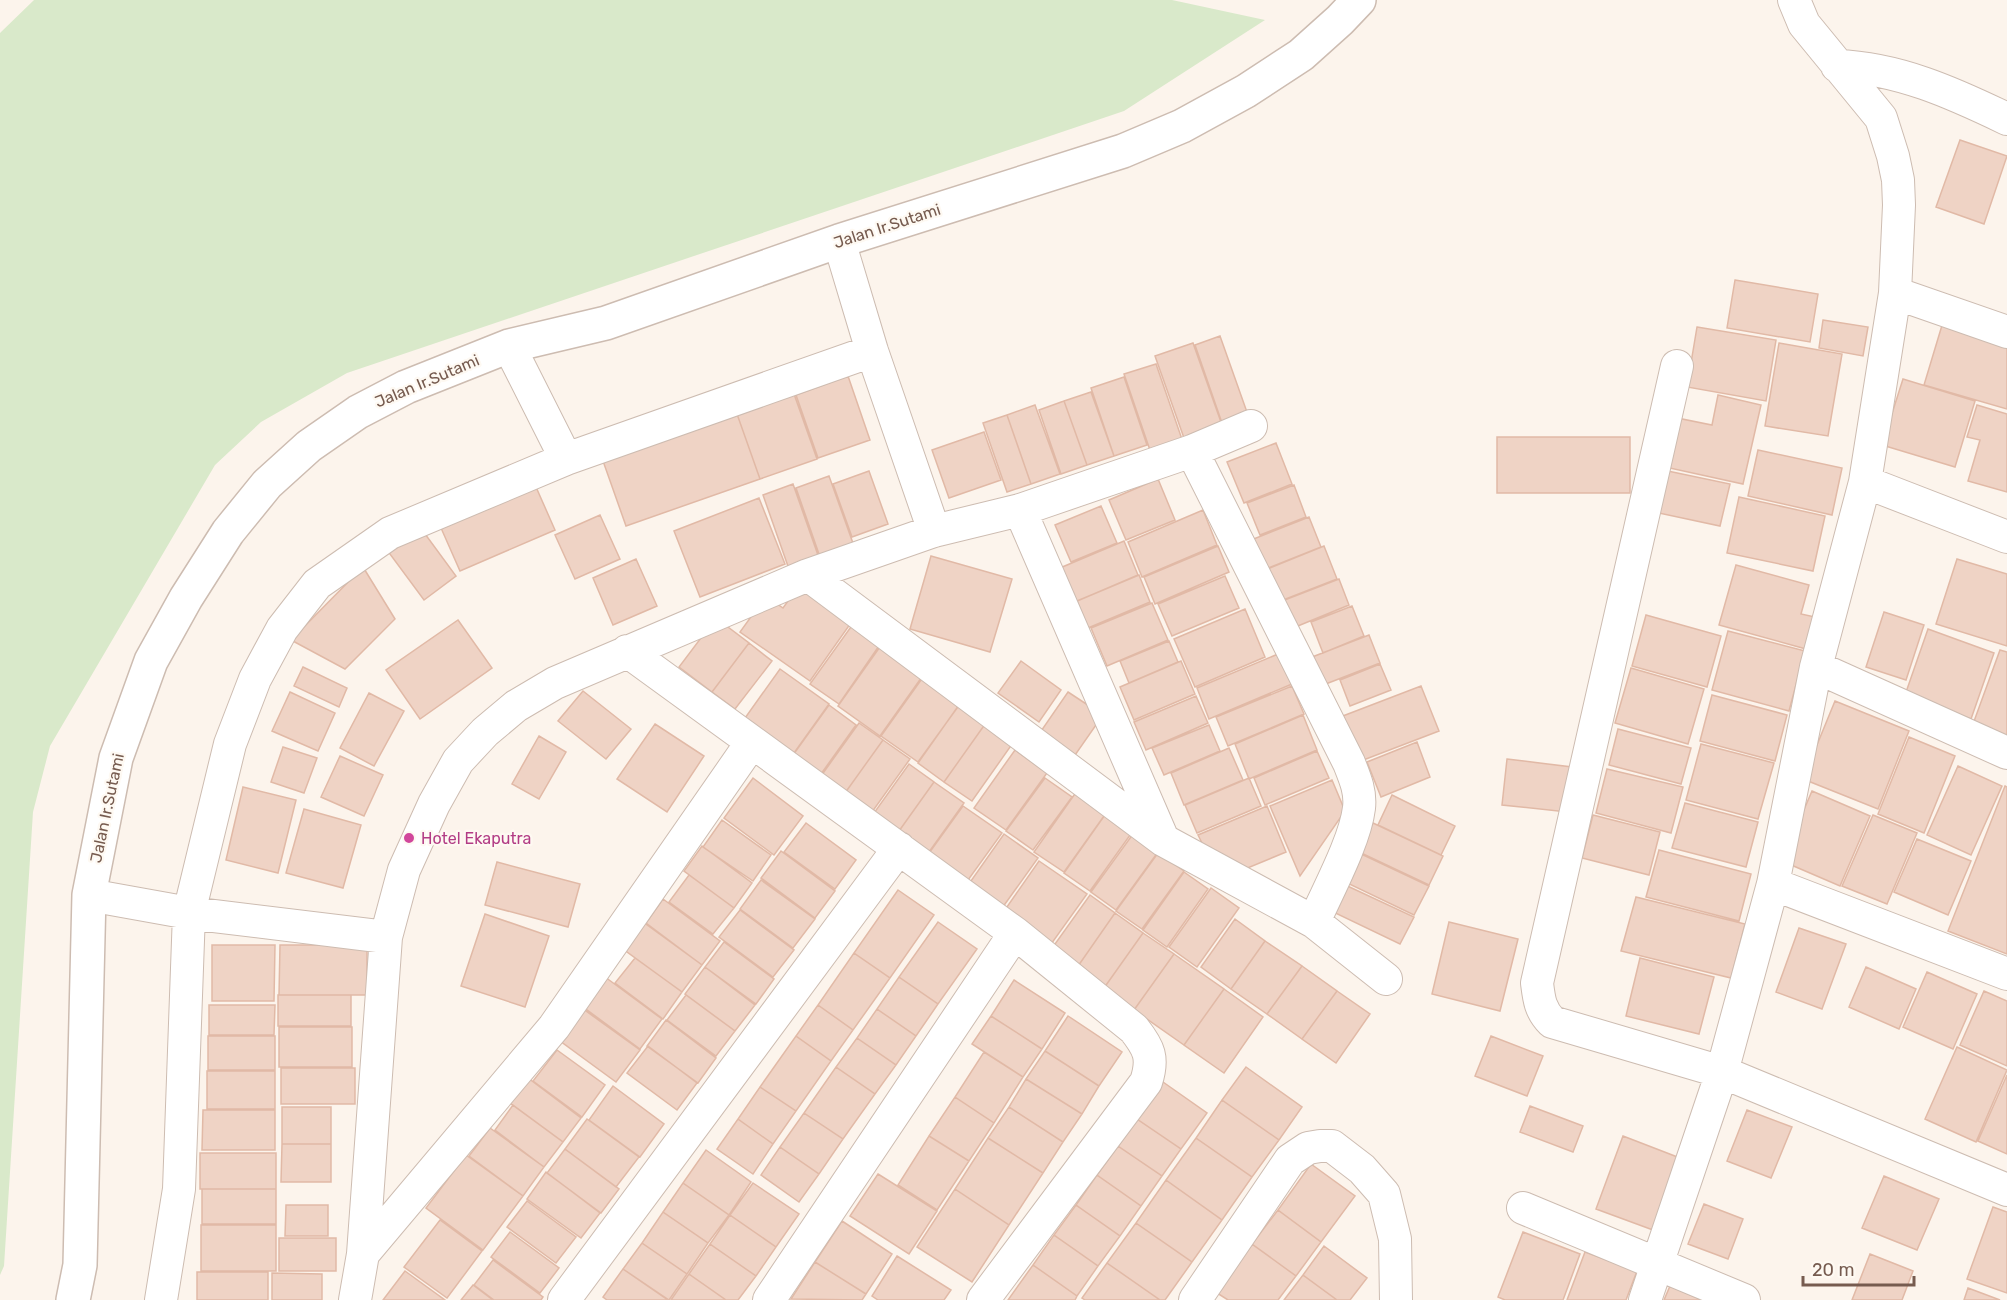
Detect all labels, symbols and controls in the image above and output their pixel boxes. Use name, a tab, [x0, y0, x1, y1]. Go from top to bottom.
street label: Jalan Ir.Sutami	[831, 200, 943, 252]
street label: Jalan Ir.Sutami	[372, 350, 482, 412]
street label: Jalan Ir.Sutami	[86, 751, 128, 865]
place label: Hotel Ekaputra	[421, 829, 531, 848]
marker: Hotel Ekaputra	[402, 831, 416, 845]
scale bar	[1803, 1249, 1914, 1287]
text: 20 m	[1812, 1259, 1854, 1281]

